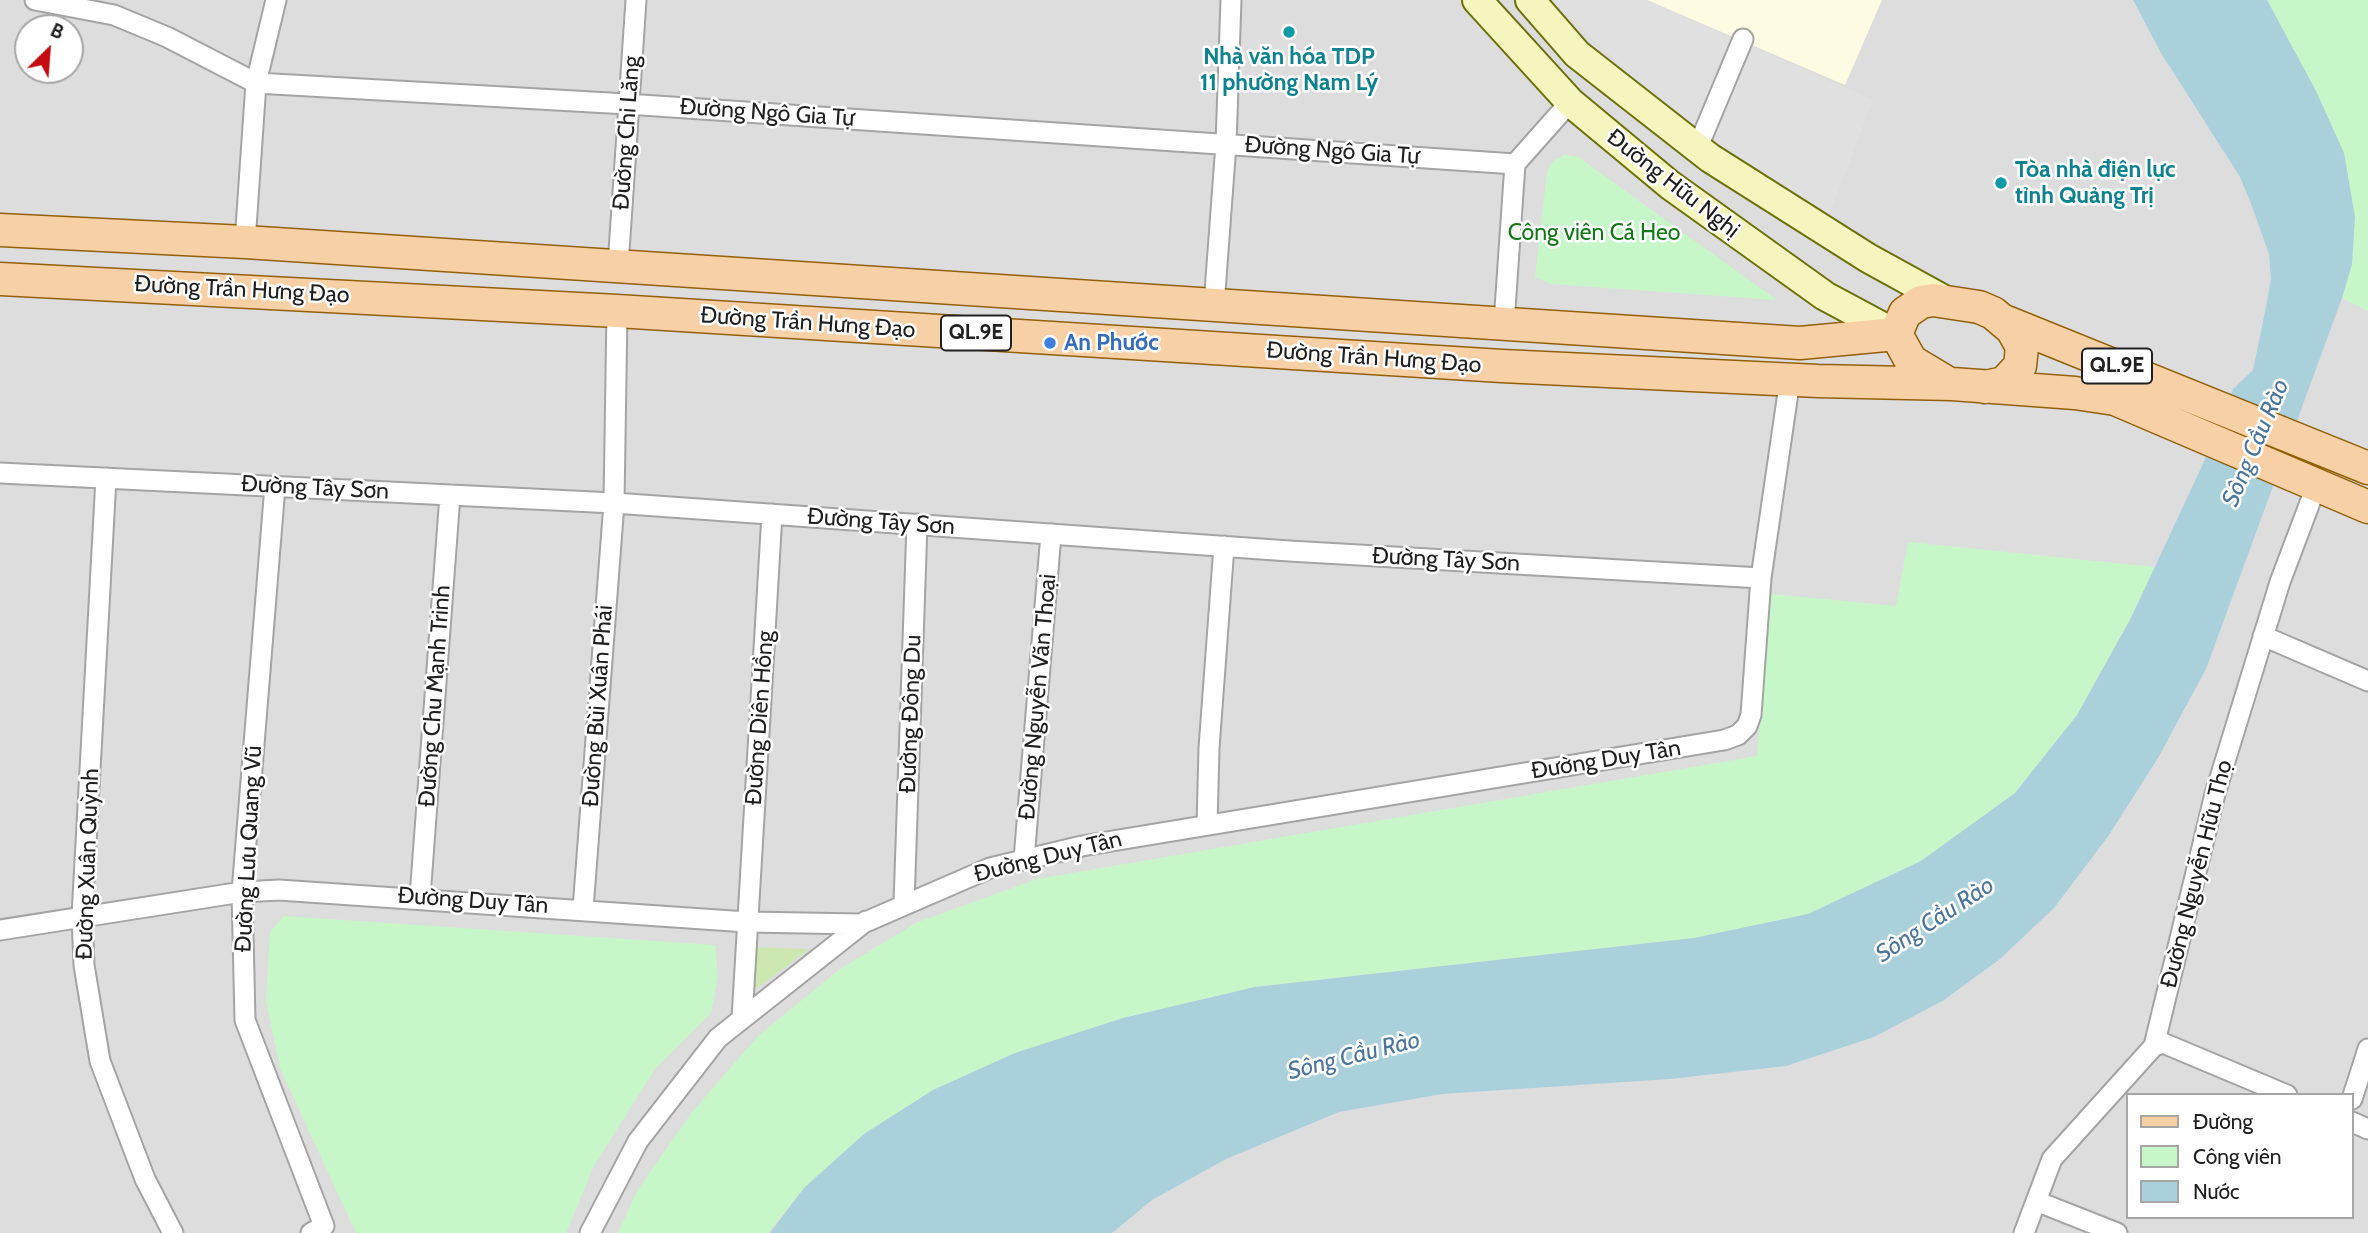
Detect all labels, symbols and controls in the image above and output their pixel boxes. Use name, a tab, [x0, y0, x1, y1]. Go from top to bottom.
north arrow	[14, 14, 84, 84]
text: B	[47, 18, 67, 44]
marker: Nhà văn hóa TDP 11 phường Nam Lý	[1281, 24, 1297, 40]
place label: Nhà văn hóa TDP 11 phường Nam Lý	[1200, 43, 1378, 97]
street label: Đường Chi Lăng	[608, 55, 646, 211]
street label: Đường Ngô Gia Tự	[679, 93, 855, 133]
street label: Đường Hữu Nghị	[1601, 124, 1745, 244]
street label: Đường Ngô Gia Tự	[1244, 131, 1420, 171]
place label: Tòa nhà điện lực tỉnh Quảng Trị	[2015, 156, 2175, 210]
marker: Tòa nhà điện lực tỉnh Quảng Trị	[1993, 175, 2009, 191]
park label: Công viên Cá Heo	[1508, 219, 1680, 247]
street label: Đường Trần Hưng Đạo	[134, 271, 350, 309]
street label: Đường Trần Hưng Đạo	[700, 302, 916, 344]
road number: QL.9E	[941, 316, 1011, 350]
place label: An Phước	[1064, 329, 1159, 357]
marker: An Phước	[1042, 335, 1058, 351]
street label: Đường Trần Hưng Đạo	[1266, 337, 1482, 379]
road number: QL.9E	[2082, 348, 2152, 384]
water label: Sông Cầu Rào	[2216, 375, 2296, 511]
street label: Đường Tây Sơn	[240, 470, 390, 506]
street label: Đường Tây Sơn	[806, 503, 956, 541]
street label: Đường Tây Sơn	[1371, 542, 1521, 578]
street label: Đường Nguyễn Văn Thoại	[1013, 573, 1063, 821]
street label: Đường Chu Mạnh Trinh	[413, 584, 457, 808]
street label: Đường Bùi Xuân Phái	[577, 604, 619, 808]
street label: Đường Diên Hồng	[740, 630, 780, 806]
street label: Đường Đông Du	[894, 634, 928, 794]
street label: Đường Duy Tân	[1529, 735, 1683, 785]
street label: Đường Lưu Quang Vũ	[230, 745, 268, 953]
street label: Đường Nguyễn Hữu Thọ	[2155, 757, 2239, 991]
street label: Đường Xuân Quỳnh	[71, 768, 105, 960]
street label: Đường Duy Tân	[971, 825, 1125, 889]
water label: Sông Cầu Rào	[1870, 871, 2000, 969]
street label: Đường Duy Tân	[397, 882, 549, 920]
water label: Sông Cầu Rào	[1285, 1026, 1423, 1086]
legend	[2126, 1093, 2354, 1219]
text: Đường	[2193, 1109, 2253, 1134]
text: Công viên	[2193, 1144, 2281, 1169]
text: Nước	[2193, 1179, 2240, 1204]

